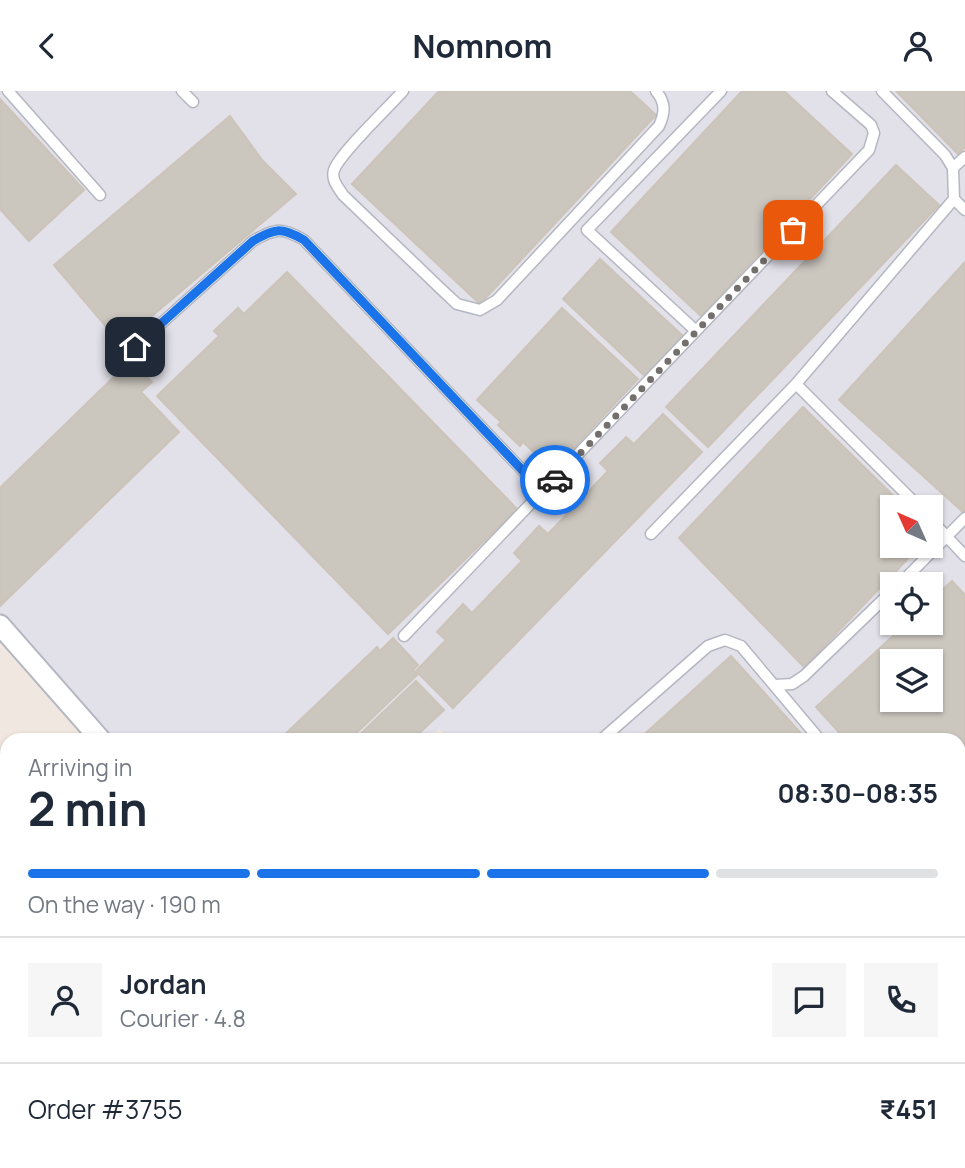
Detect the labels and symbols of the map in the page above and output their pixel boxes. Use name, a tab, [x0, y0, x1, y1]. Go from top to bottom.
pin	[763, 200, 823, 260]
pin	[105, 317, 165, 377]
courier	[520, 445, 590, 515]
north arrow	[880, 495, 943, 558]

